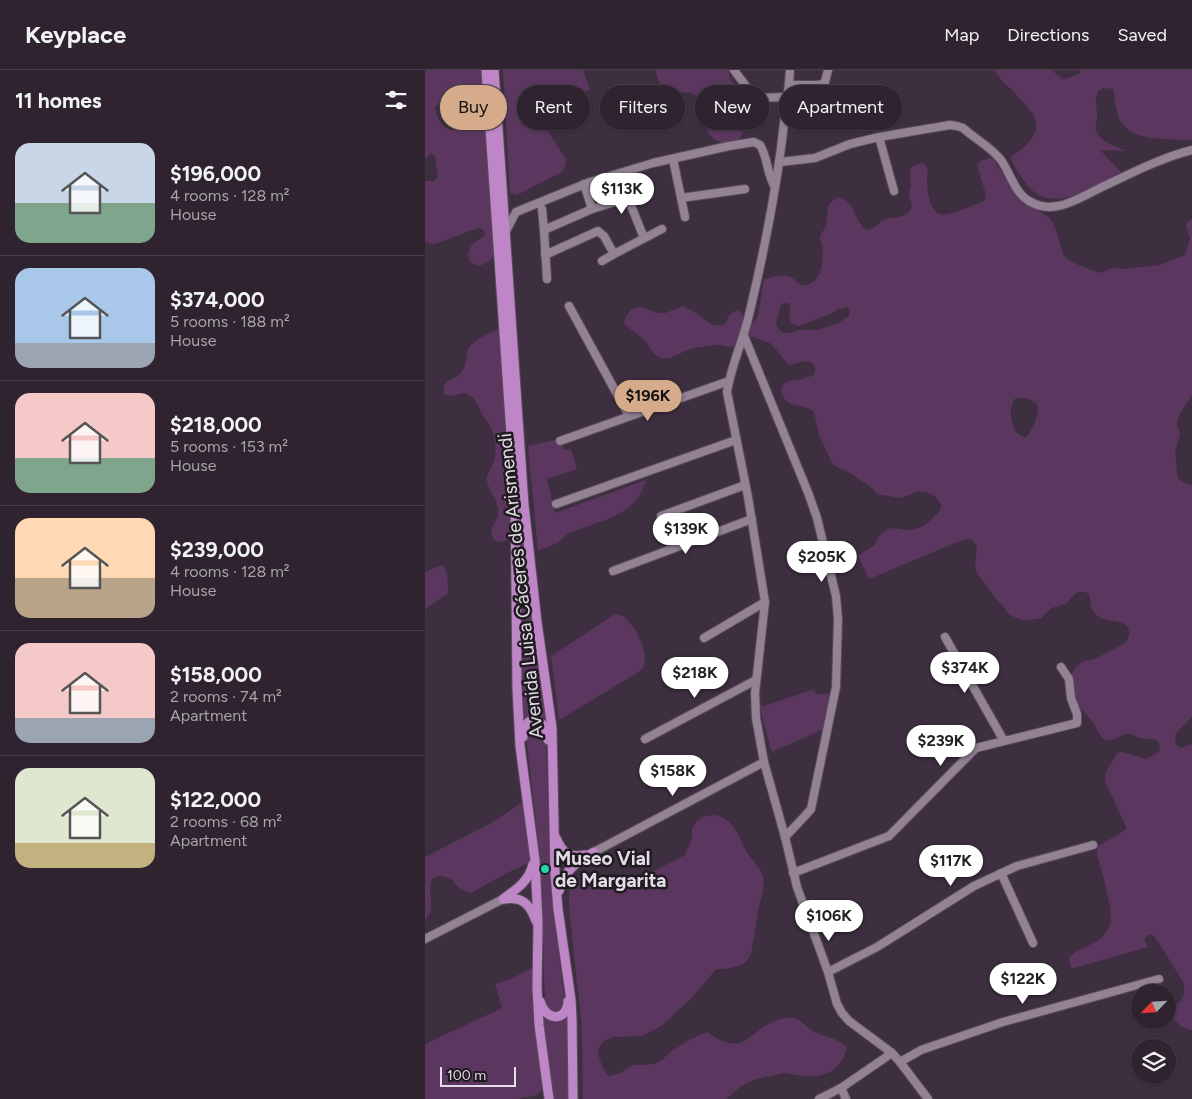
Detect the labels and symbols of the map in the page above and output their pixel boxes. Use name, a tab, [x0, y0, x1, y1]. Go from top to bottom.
pin: $113K	[587, 172, 657, 215]
pin: $196K	[613, 380, 683, 422]
street label: Avenida Luisa Cáceres de Arismendi	[493, 432, 548, 740]
pin: $139K	[651, 512, 721, 555]
pin: $205K	[787, 540, 857, 583]
pin: $374K	[930, 652, 1000, 694]
pin: $218K	[660, 656, 730, 699]
pin: $239K	[906, 724, 976, 767]
pin: $158K	[638, 754, 708, 797]
pin: $117K	[916, 844, 986, 887]
place label: Museo Vial de Margarita	[555, 847, 666, 892]
marker: Museo Vial de Margarita	[539, 863, 551, 875]
pin: $106K	[794, 900, 864, 942]
pin: $122K	[988, 962, 1058, 1005]
north arrow	[1131, 984, 1176, 1029]
scale bar	[440, 1064, 516, 1087]

